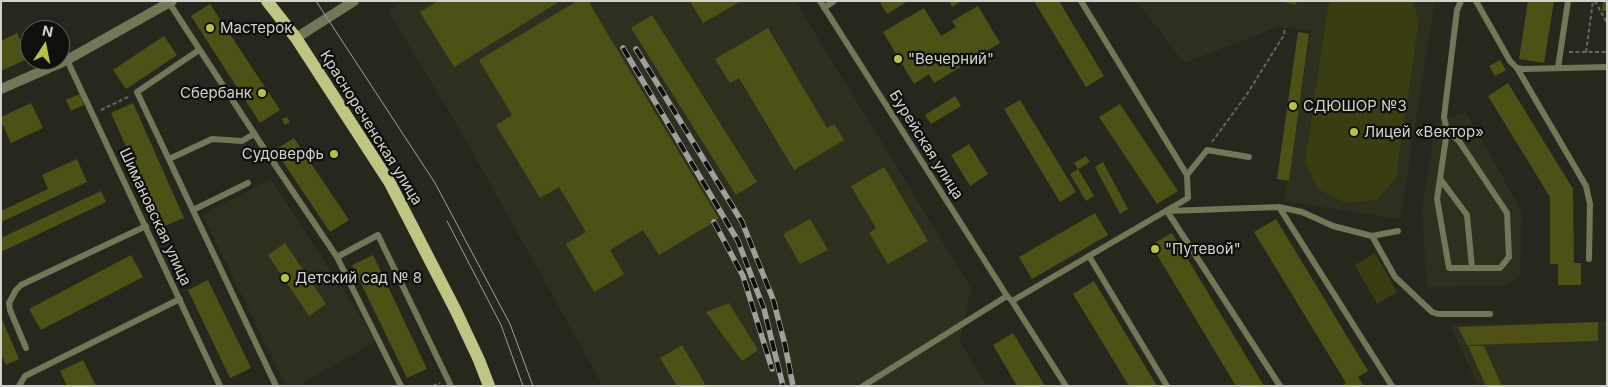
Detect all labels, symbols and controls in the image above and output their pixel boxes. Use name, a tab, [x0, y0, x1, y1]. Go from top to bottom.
place label: Мастерок	[220, 19, 292, 37]
north arrow	[20, 20, 70, 70]
text: N	[41, 21, 55, 40]
marker: Мастерок	[204, 22, 216, 34]
street label: Краснореченская улица	[316, 47, 426, 209]
place label: "Вечерний"	[908, 50, 994, 68]
marker: "Вечерний"	[892, 53, 904, 65]
place label: Сбербанк	[180, 84, 252, 102]
marker: Сбербанк	[256, 87, 268, 99]
street label: Бурейская улица	[885, 87, 967, 203]
place label: СДЮШОР №3	[1303, 97, 1407, 115]
marker: СДЮШОР №3	[1287, 100, 1299, 112]
place label: Лицей «Вектор»	[1364, 123, 1484, 141]
marker: Лицей «Вектор»	[1348, 126, 1360, 138]
street label: Шимановская улица	[115, 145, 195, 289]
place label: Судоверфь	[242, 145, 324, 163]
marker: Судоверфь	[328, 148, 340, 160]
place label: "Путевой"	[1165, 240, 1241, 258]
marker: "Путевой"	[1149, 243, 1161, 255]
place label: Детский сад № 8	[295, 269, 422, 287]
marker: Детский сад № 8	[279, 272, 291, 284]

